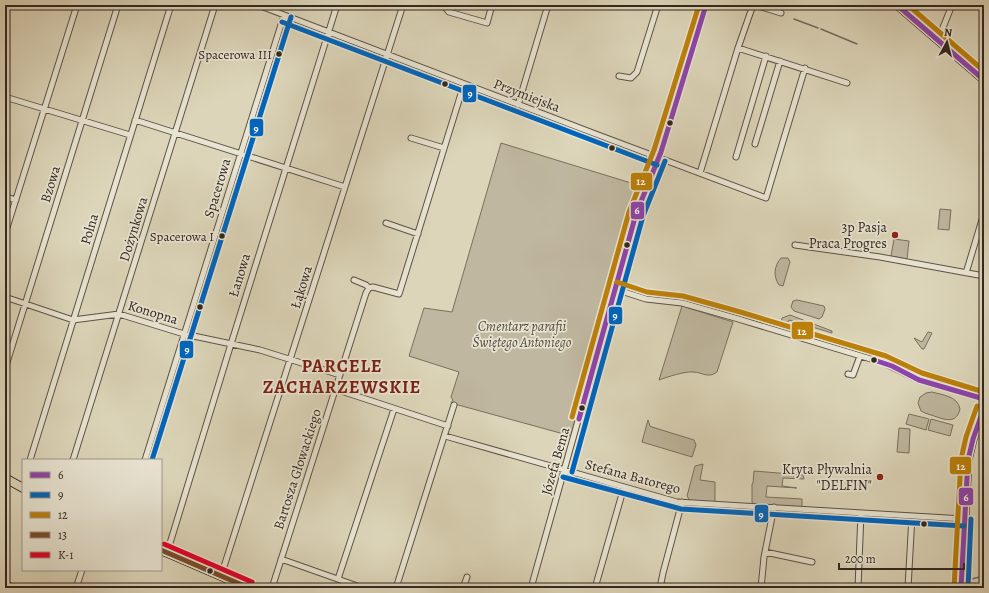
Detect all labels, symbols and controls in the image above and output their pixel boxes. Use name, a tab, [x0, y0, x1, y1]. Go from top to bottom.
north arrow	[927, 22, 967, 62]
text: N	[943, 25, 953, 41]
place label: Spacerowa III	[198, 46, 272, 63]
marker: Spacerowa III	[274, 49, 284, 59]
street label: Przymiejska	[491, 74, 563, 117]
unlabelled marker	[440, 79, 450, 89]
line badge: 9	[462, 84, 477, 103]
text: 9	[467, 86, 473, 101]
line badge: 9	[249, 118, 264, 137]
unlabelled marker	[665, 118, 675, 128]
text: 9	[253, 121, 259, 136]
unlabelled marker	[607, 143, 617, 153]
street label: Spacerowa	[199, 156, 236, 220]
street label: Bzowa	[36, 163, 65, 205]
line badge: 12	[630, 172, 653, 191]
text: 12	[636, 174, 646, 189]
street label: Dożynkowa	[115, 194, 152, 264]
line badge: 6	[630, 201, 645, 220]
text: 6	[634, 203, 640, 218]
street label: Polna	[76, 211, 103, 247]
place label: 3p Pasja Praca Progres	[809, 218, 887, 253]
place label: Spacerowa I	[150, 228, 214, 245]
marker: 3p Pasja Praca Progres	[890, 230, 900, 240]
marker: Spacerowa I	[217, 231, 227, 241]
unlabelled marker	[622, 240, 632, 250]
street label: Łanowa	[224, 250, 255, 299]
street label: Łąkowa	[286, 263, 317, 311]
street label: Konopna	[125, 296, 181, 329]
unlabelled marker	[195, 302, 205, 312]
line badge: 9	[608, 306, 623, 325]
text: 9	[612, 308, 618, 323]
park label: Cmentarz parafii Świętego Antoniego	[473, 317, 572, 352]
line badge: 12	[791, 321, 814, 340]
text: 12	[797, 324, 807, 339]
line badge: 9	[179, 340, 194, 359]
text: 9	[184, 342, 190, 357]
district label: PARCELE ZACHARZEWSKIE	[263, 354, 421, 399]
unlabelled marker	[869, 355, 879, 365]
unlabelled marker	[577, 403, 587, 413]
street label: Bartosza Głowackiego	[269, 406, 326, 532]
street label: Józefa Bema	[537, 424, 574, 497]
street label: Stefana Batorego	[583, 455, 683, 498]
line badge: 12	[949, 456, 972, 475]
legend	[22, 459, 162, 571]
text: 12	[956, 459, 966, 474]
place label: Kryta Pływalnia "DELFIN"	[782, 460, 872, 495]
text: 6	[58, 467, 64, 483]
marker: Kryta Pływalnia "DELFIN"	[875, 472, 885, 482]
text: 9	[58, 487, 63, 503]
line badge: 6	[958, 487, 974, 506]
text: 6	[963, 490, 969, 505]
line badge: 9	[754, 504, 769, 523]
text: 12	[58, 507, 68, 523]
text: 9	[758, 507, 764, 522]
unlabelled marker	[919, 519, 929, 529]
text: 13	[58, 527, 67, 543]
scale bar	[839, 545, 964, 571]
text: K-1	[58, 547, 73, 563]
text: 200 m	[845, 551, 876, 567]
unlabelled marker	[205, 566, 215, 576]

